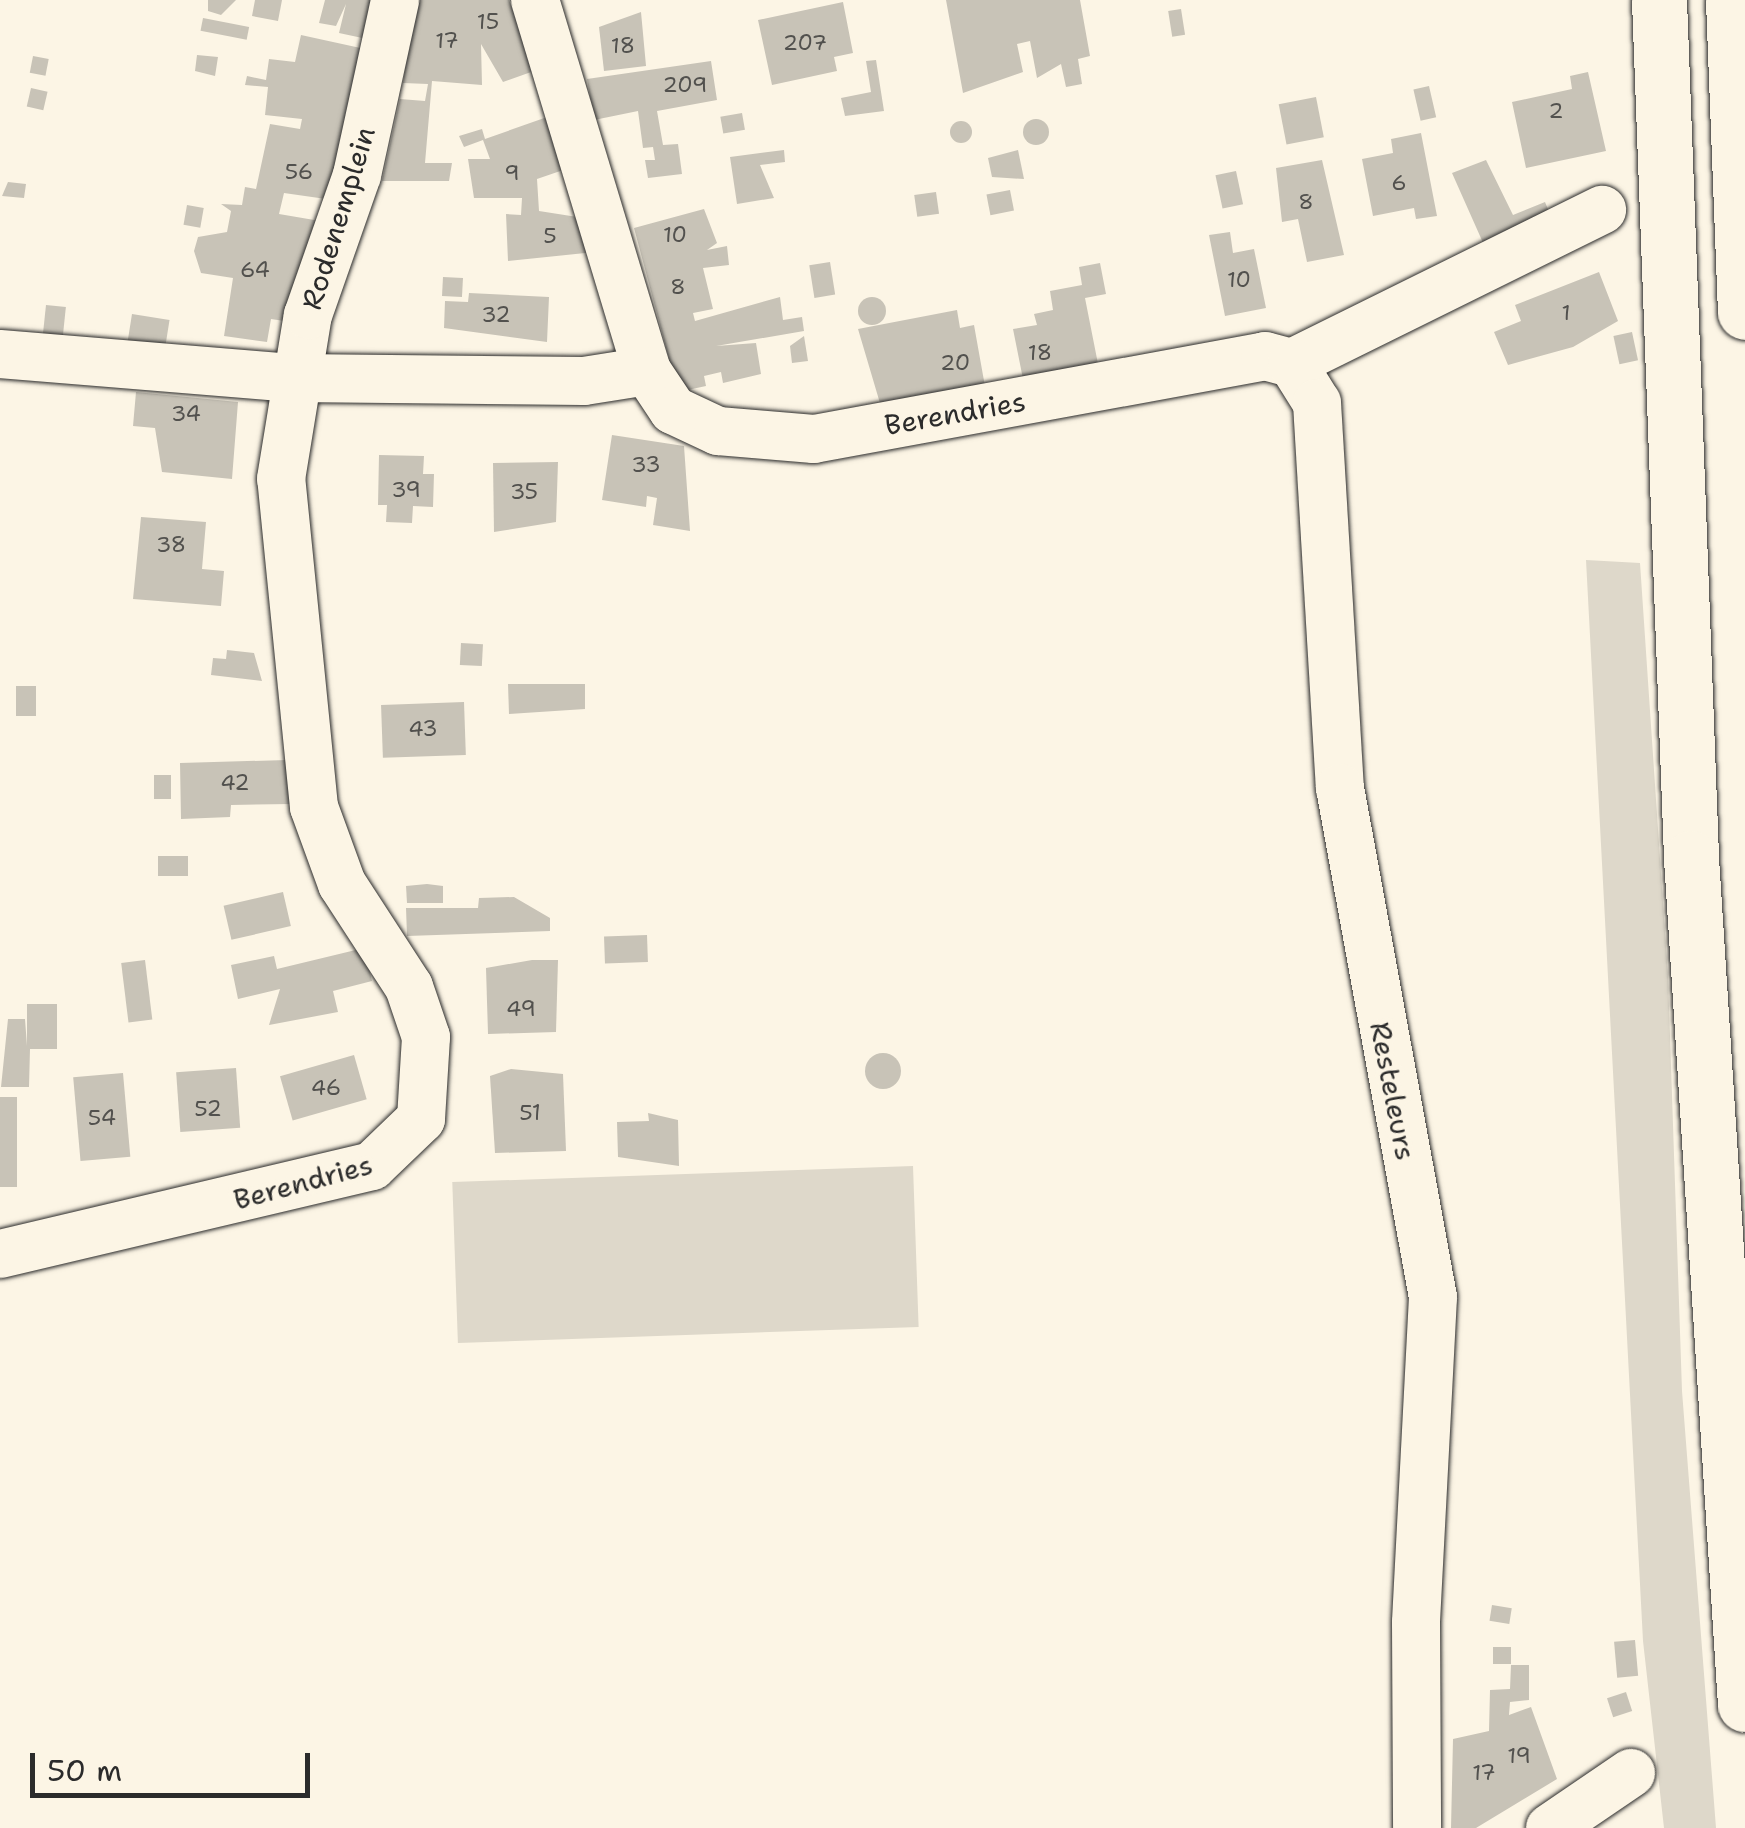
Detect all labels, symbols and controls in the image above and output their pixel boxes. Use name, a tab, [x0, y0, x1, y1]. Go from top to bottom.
house number: 15	[477, 9, 499, 35]
house number: 17	[435, 28, 459, 54]
house number: 207	[783, 30, 827, 56]
house number: 18	[611, 33, 635, 59]
house number: 209	[663, 72, 707, 98]
house number: 2	[1548, 98, 1564, 124]
street label: Rodenemplein	[294, 123, 382, 313]
house number: 56	[285, 159, 313, 185]
house number: 9	[504, 160, 520, 186]
house number: 6	[1391, 170, 1407, 196]
house number: 8	[1298, 189, 1314, 215]
house number: 10	[663, 222, 687, 248]
house number: 5	[543, 223, 557, 249]
house number: 64	[240, 257, 270, 283]
house number: 10	[1227, 267, 1251, 293]
house number: 8	[670, 274, 686, 300]
house number: 1	[1561, 300, 1571, 326]
house number: 32	[481, 302, 511, 328]
house number: 18	[1028, 340, 1052, 366]
house number: 20	[940, 350, 970, 376]
street label: Berendries	[882, 384, 1028, 442]
house number: 34	[171, 401, 201, 427]
house number: 33	[631, 452, 661, 478]
house number: 39	[391, 477, 421, 503]
house number: 35	[510, 479, 538, 505]
house number: 38	[156, 532, 186, 558]
house number: 43	[408, 716, 438, 742]
house number: 42	[220, 770, 250, 796]
house number: 49	[506, 996, 536, 1022]
street label: Resteleurs	[1363, 1019, 1423, 1163]
house number: 46	[311, 1075, 341, 1101]
house number: 52	[194, 1096, 222, 1122]
house number: 51	[519, 1100, 541, 1126]
house number: 54	[88, 1105, 116, 1131]
street label: Berendries	[230, 1147, 376, 1217]
scale bar	[35, 1733, 315, 1795]
house number: 19	[1507, 1743, 1531, 1769]
text: 50 m	[47, 1750, 122, 1791]
house number: 17	[1472, 1760, 1496, 1786]

